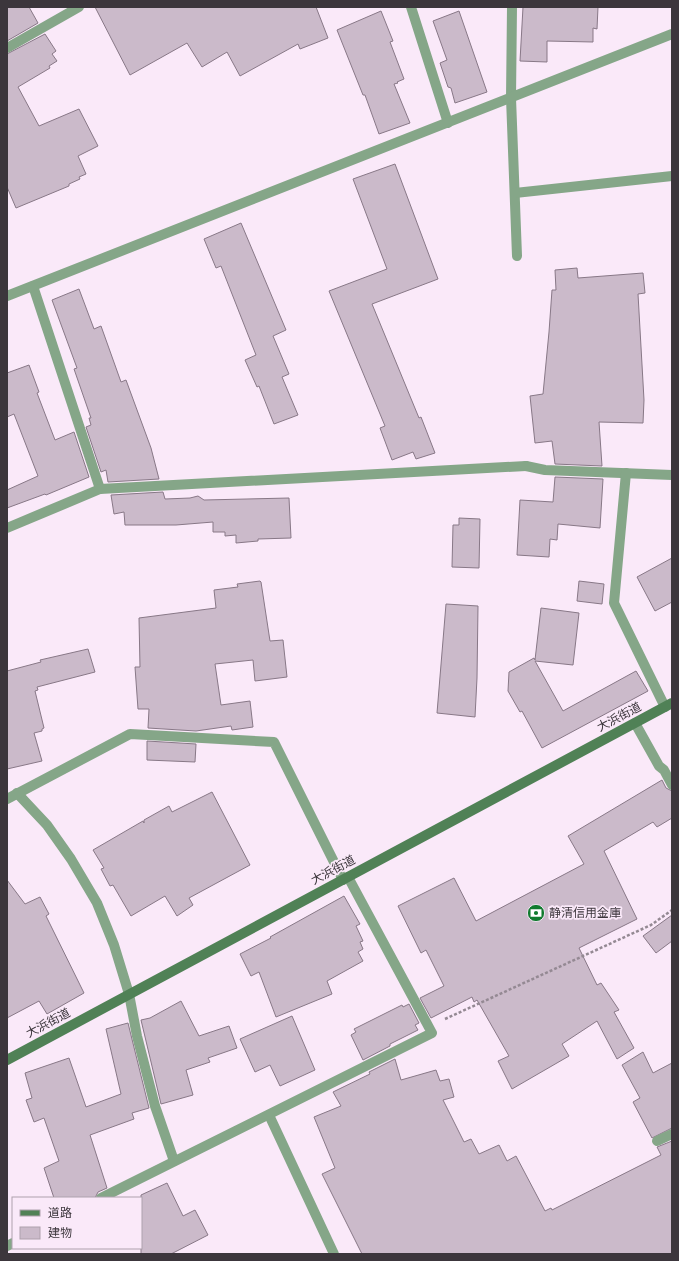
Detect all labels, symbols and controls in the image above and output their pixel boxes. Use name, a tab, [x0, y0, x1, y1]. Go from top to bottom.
street label: 大浜街道	[595, 700, 643, 734]
street label: 大浜街道	[309, 853, 357, 887]
bank icon: 静清信用金庫	[526, 903, 546, 923]
place label: 静清信用金庫	[549, 906, 621, 920]
street label: 大浜街道	[24, 1006, 72, 1040]
legend	[12, 1197, 142, 1249]
text: 道路	[48, 1206, 72, 1220]
text: 建物	[48, 1226, 72, 1240]

